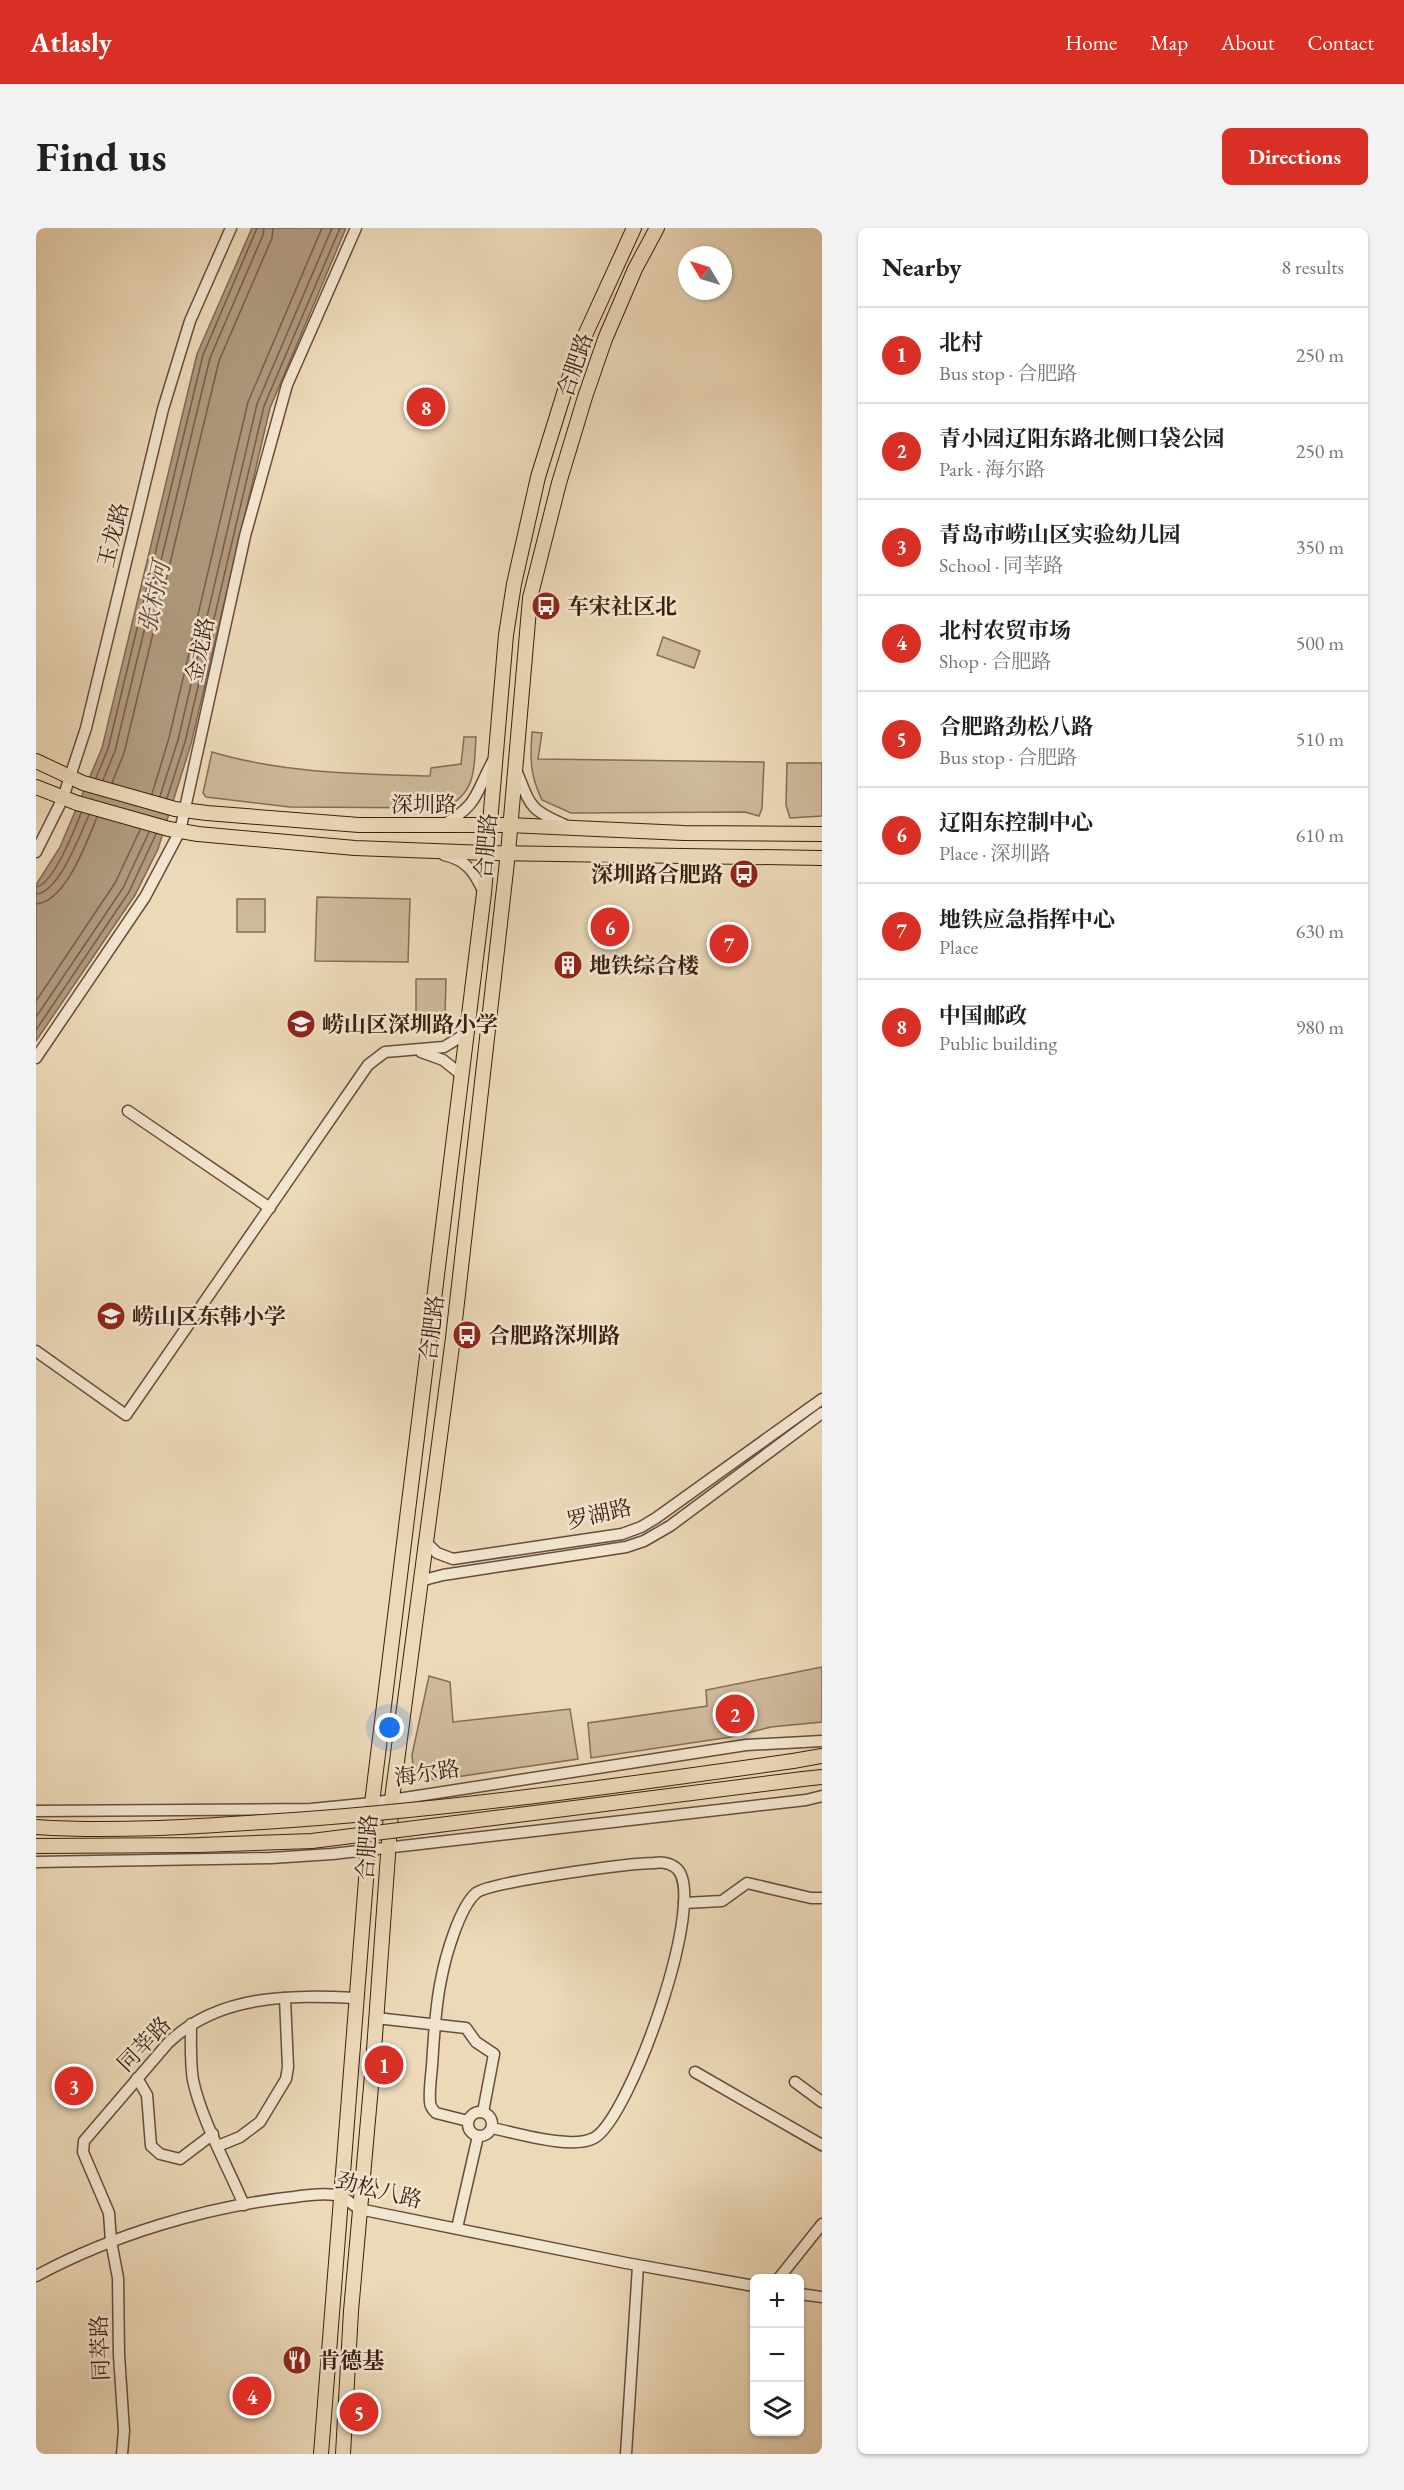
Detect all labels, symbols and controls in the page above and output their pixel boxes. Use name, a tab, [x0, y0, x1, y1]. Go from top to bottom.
text: Atlasly	[30, 24, 112, 60]
text: Home	[1065, 29, 1117, 56]
text: Map	[1150, 29, 1188, 56]
text: About	[1221, 29, 1274, 56]
text: Contact	[1307, 29, 1374, 56]
button: Directions	[1222, 128, 1368, 185]
text: Find us	[36, 129, 167, 184]
north arrow	[678, 246, 732, 300]
text: Nearby	[882, 250, 962, 284]
text: 8 results	[1281, 254, 1344, 280]
text: 北村	[939, 328, 983, 357]
street label: 合肥路	[551, 329, 599, 401]
text: 1	[896, 342, 907, 368]
text: 250 m	[1296, 342, 1344, 368]
text: Bus stop · 合肥路	[939, 360, 1077, 386]
pin: 8	[406, 384, 446, 429]
text: 青小园辽阳东路北侧口袋公园	[939, 424, 1225, 453]
text: 2	[896, 438, 907, 464]
text: 250 m	[1296, 438, 1344, 464]
text: Park · 海尔路	[939, 456, 1045, 482]
street label: 玉龙路	[91, 499, 135, 571]
text: 青岛市崂山区实验幼儿园	[939, 520, 1181, 549]
text: 3	[896, 534, 907, 560]
text: 350 m	[1296, 534, 1344, 560]
text: School · 同莘路	[939, 552, 1063, 578]
water label: 张村河	[131, 555, 177, 635]
bus stop icon: 车宋社区北	[530, 590, 562, 622]
place label: 车宋社区北	[567, 592, 677, 621]
street label: 金龙路	[179, 615, 221, 685]
text: 北村农贸市场	[939, 616, 1071, 645]
text: 4	[896, 630, 907, 656]
text: 500 m	[1296, 630, 1344, 656]
text: Shop · 合肥路	[939, 648, 1051, 674]
text: 合肥路劲松八路	[939, 712, 1093, 741]
text: 5	[896, 726, 907, 752]
text: 510 m	[1296, 726, 1344, 752]
text: Bus stop · 合肥路	[939, 744, 1077, 770]
street label: 深圳路	[391, 790, 457, 819]
text: 辽阳东控制中心	[939, 808, 1093, 837]
street label: 合肥路	[469, 812, 503, 880]
text: 6	[896, 822, 907, 848]
text: 610 m	[1296, 822, 1344, 848]
text: Place · 深圳路	[939, 840, 1050, 866]
bus stop icon: 深圳路合肥路	[728, 858, 760, 890]
place label: 深圳路合肥路	[591, 860, 723, 889]
pin: 6	[590, 904, 630, 950]
text: 地铁应急指挥中心	[939, 905, 1115, 934]
text: 7	[896, 918, 907, 944]
text: 630 m	[1296, 918, 1344, 944]
pin: 7	[710, 922, 748, 966]
text: Place	[939, 934, 978, 960]
building icon: 地铁综合楼	[552, 949, 584, 981]
place label: 地铁综合楼	[589, 951, 699, 980]
text: 中国邮政	[939, 1001, 1027, 1030]
school or university icon: 崂山区深圳路小学	[285, 1008, 317, 1040]
place label: 崂山区深圳路小学	[322, 1010, 498, 1039]
text: 8	[896, 1014, 907, 1040]
text: 980 m	[1296, 1014, 1344, 1040]
text: Public building	[939, 1030, 1057, 1056]
street label: 合肥路	[414, 1293, 450, 1363]
school or university icon: 崂山区东韩小学	[95, 1300, 127, 1332]
place label: 崂山区东韩小学	[132, 1302, 286, 1331]
bus stop icon: 合肥路深圳路	[451, 1319, 483, 1351]
place label: 合肥路深圳路	[488, 1321, 620, 1350]
street label: 罗湖路	[564, 1492, 634, 1536]
pin: 2	[716, 1692, 754, 1736]
your location	[375, 1713, 404, 1742]
street label: 海尔路	[392, 1754, 462, 1792]
street label: 合肥路	[350, 1813, 384, 1881]
street label: 同莘路	[111, 2010, 177, 2078]
pin: 1	[364, 2042, 404, 2088]
pin: 3	[54, 2064, 93, 2108]
street label: 劲松八路	[333, 2165, 425, 2215]
map controls	[750, 2274, 804, 2436]
button: +	[750, 2274, 804, 2328]
street label: 同萃路	[84, 2315, 116, 2381]
button: −	[750, 2328, 804, 2382]
restaurant icon: 肯德基	[281, 2344, 313, 2376]
place label: 肯德基	[318, 2346, 384, 2375]
pin: 4	[232, 2374, 272, 2418]
button: layers	[750, 2382, 804, 2436]
pin: 5	[340, 2390, 378, 2434]

